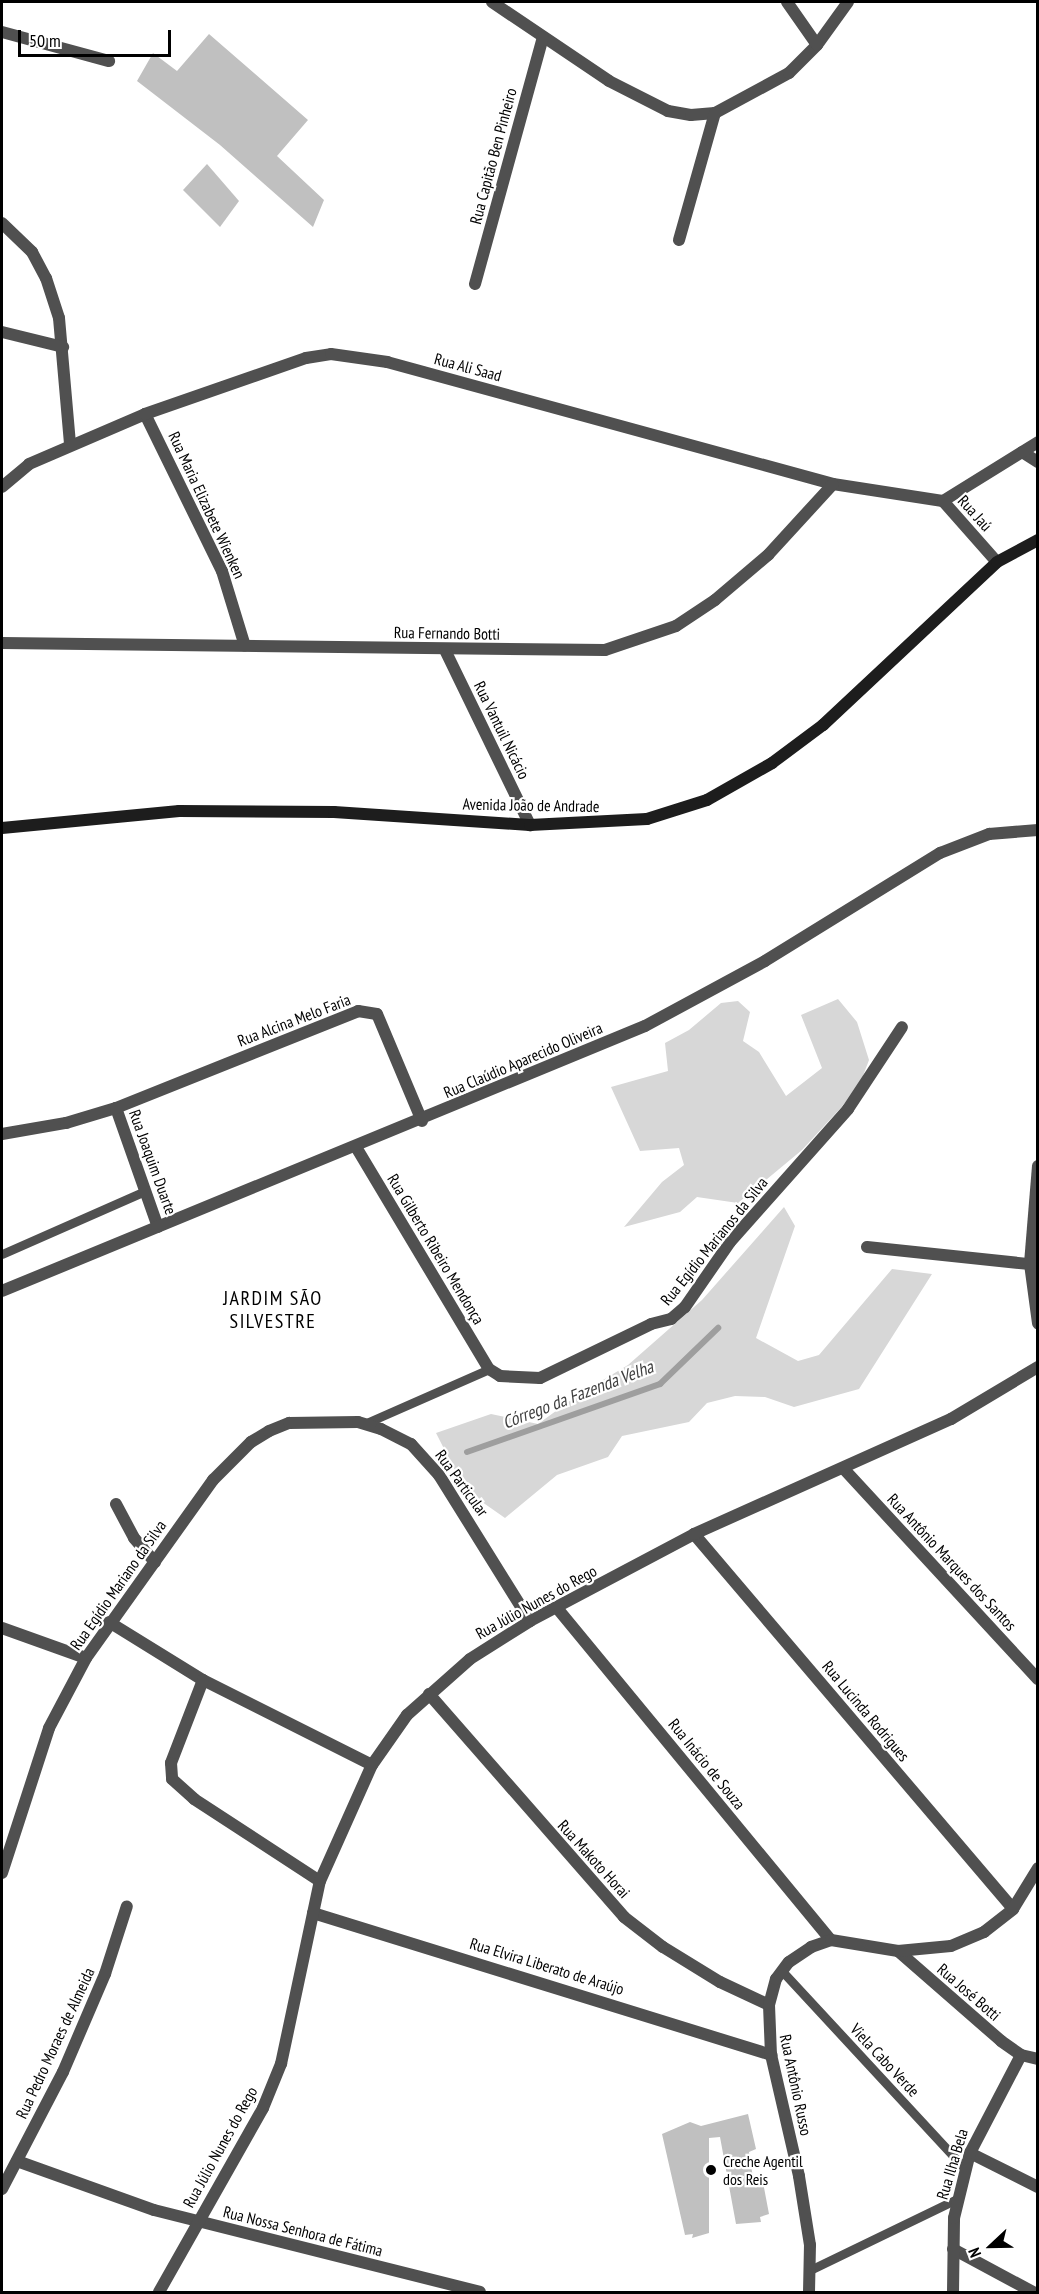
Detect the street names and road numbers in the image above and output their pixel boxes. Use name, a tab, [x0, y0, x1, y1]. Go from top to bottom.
street label: Rua Capitão Ben Pinheiro	[466, 86, 520, 226]
street label: Rua Ali Saad	[432, 349, 504, 385]
street label: Rua Maria Elizabete Wienken	[164, 428, 250, 582]
street label: Rua Jaú	[954, 491, 996, 535]
street label: Rua Fernando Botti	[394, 622, 500, 644]
street label: Rua Vantuil Nicácio	[470, 678, 534, 782]
street label: Avenida João de Andrade	[462, 794, 600, 816]
street label: Rua Alcina Melo Faria	[235, 990, 353, 1050]
street label: Rua Claúdio Aparecido Oliveira	[441, 1018, 605, 1102]
street label: Rua Joaquim Duarte	[125, 1107, 181, 1217]
street label: Rua Gilberto Ribeiro Mendonça	[383, 1170, 489, 1328]
street label: Rua Egídio Marianos da Silva	[656, 1173, 772, 1309]
street label: Rua Particular	[431, 1446, 493, 1520]
street label: Rua Antônio Marques dos Santos	[883, 1489, 1021, 1635]
street label: Rua Egídio Mariano da Silva	[66, 1516, 170, 1654]
street label: Rua Júlio Nunes do Rego	[472, 1561, 600, 1643]
street label: Rua Lucinda Rodrigues	[818, 1657, 914, 1765]
street label: Rua Inácio de Souza	[665, 1715, 749, 1813]
street label: Rua Makoto Horai	[554, 1816, 634, 1902]
street label: Rua Elvira Liberato de Araújo	[467, 1933, 627, 1999]
street label: Rua José Botti	[934, 1959, 1004, 2025]
street label: Rua Pedro Moraes de Almeida	[11, 1964, 99, 2122]
street label: Viela Cabo Verde	[846, 2019, 924, 2101]
street label: Rua Antônio Russo	[776, 2032, 816, 2138]
street label: Rua Júlio Nunes do Rego	[179, 2083, 261, 2211]
street label: Rua Ilha Bela	[932, 2126, 972, 2202]
street label: Rua Nossa Senhora de Fátima	[221, 2202, 385, 2260]

